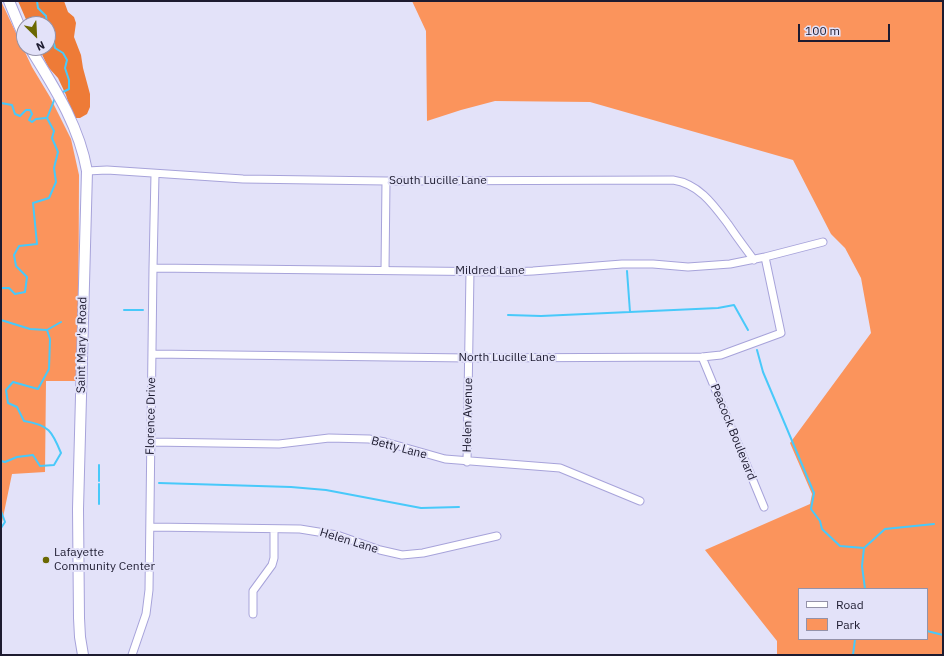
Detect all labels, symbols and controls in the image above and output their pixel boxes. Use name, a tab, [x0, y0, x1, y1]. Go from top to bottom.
north arrow	[16, 16, 56, 56]
scale bar	[800, 16, 892, 42]
text: 100 m	[805, 23, 840, 38]
text: N	[34, 38, 47, 54]
street label: South Lucille Lane	[389, 174, 487, 188]
street label: Mildred Lane	[455, 264, 525, 278]
street label: Saint Mary's Road	[74, 297, 90, 393]
street label: North Lucille Lane	[459, 351, 555, 365]
street label: Florence Drive	[143, 377, 159, 455]
street label: Helen Avenue	[460, 378, 476, 452]
street label: Peacock Boulevard	[707, 382, 759, 482]
street label: Betty Lane	[369, 434, 429, 462]
street label: Helen Lane	[318, 525, 380, 557]
place label: Lafayette Community Center	[54, 546, 155, 574]
marker: Lafayette Community Center	[41, 555, 51, 565]
legend	[798, 588, 928, 640]
text: Road	[836, 597, 864, 612]
text: Park	[836, 617, 860, 632]

